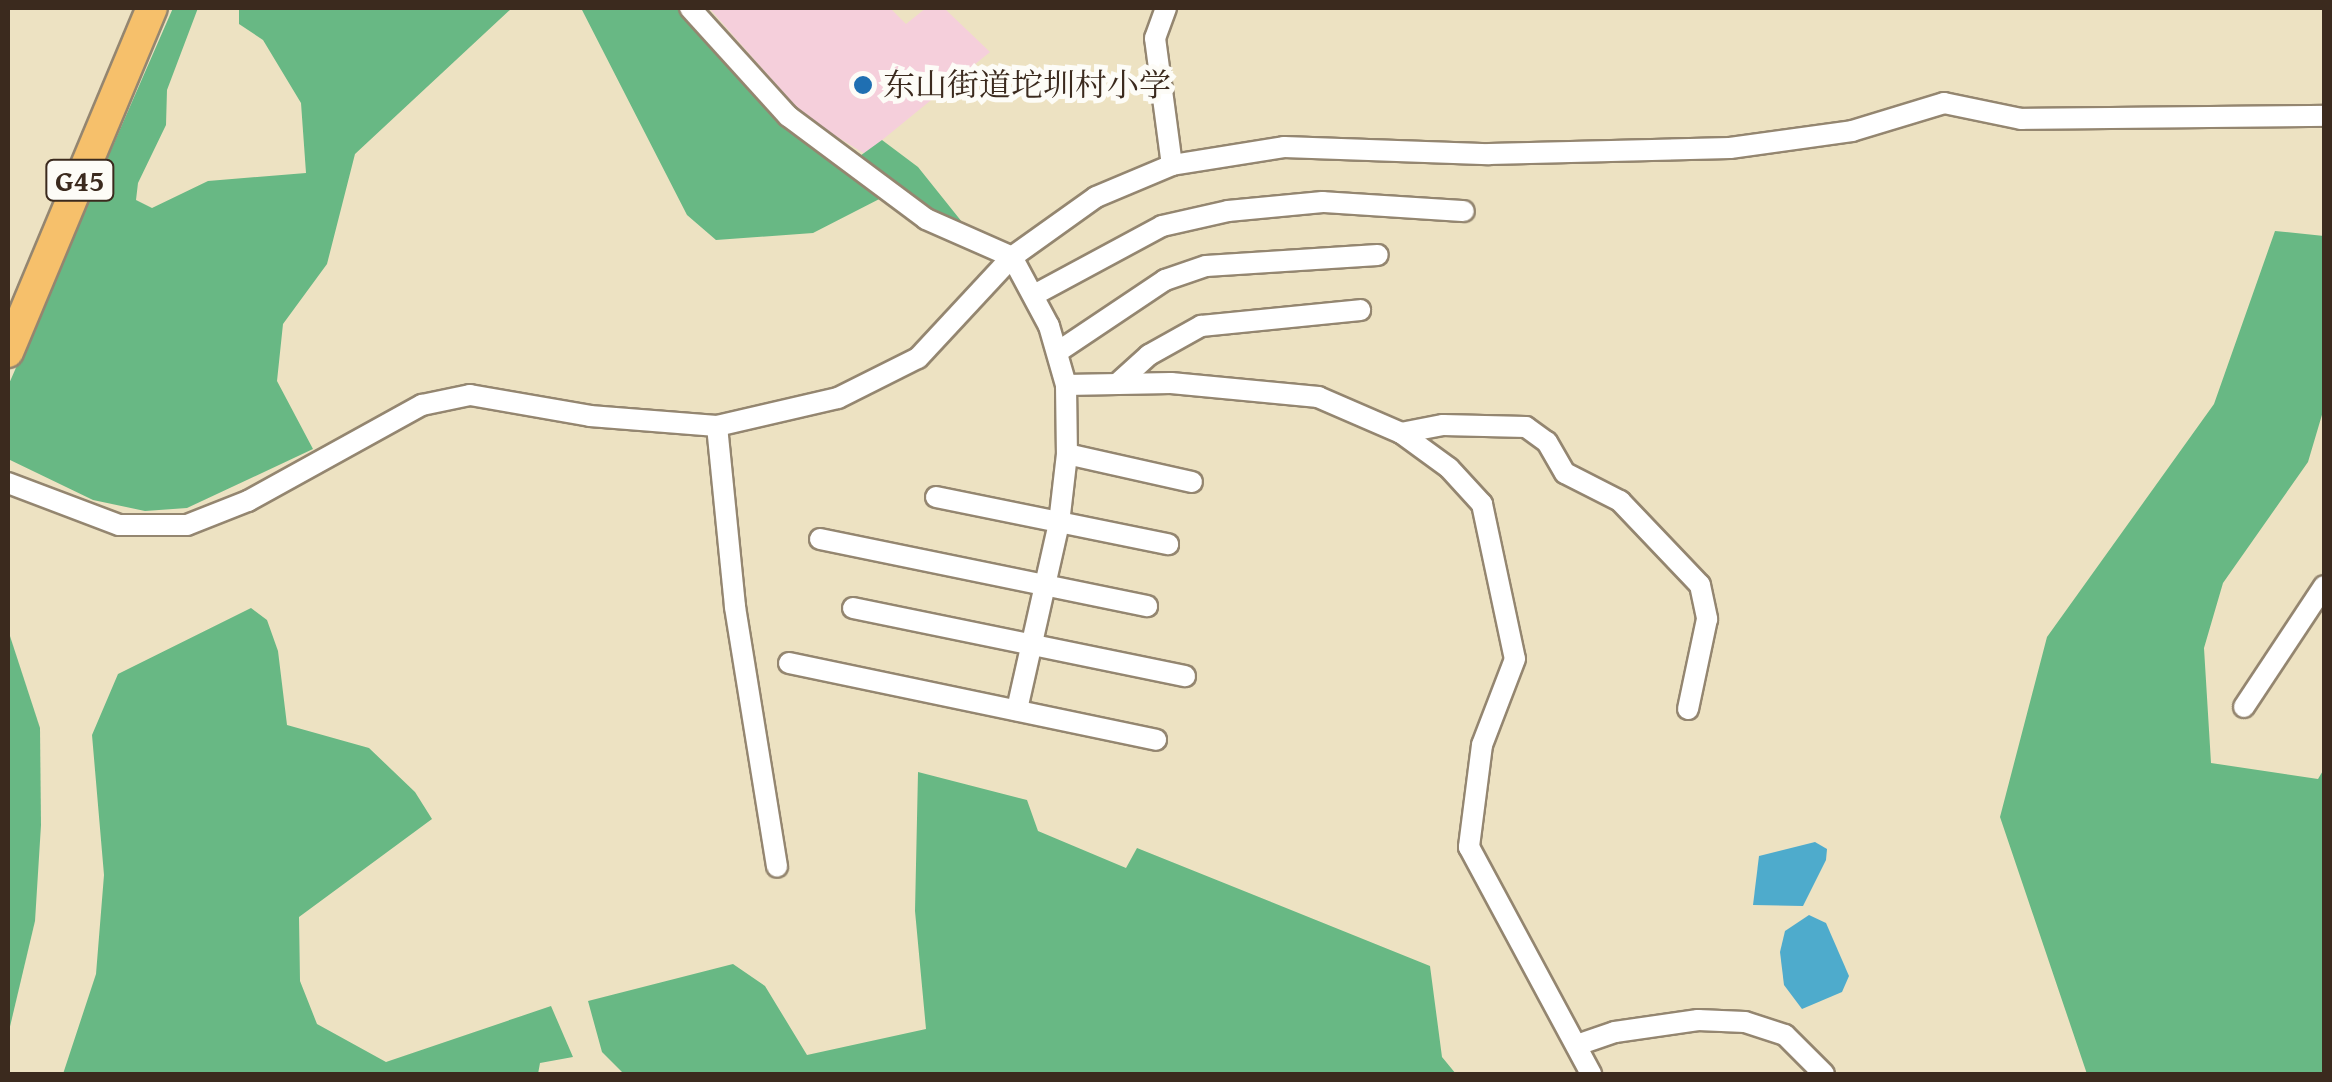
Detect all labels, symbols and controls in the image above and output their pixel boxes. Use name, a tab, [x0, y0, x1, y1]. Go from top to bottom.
place label: 东山街道坨圳村小学	[883, 66, 1171, 104]
marker: 东山街道坨圳村小学	[852, 74, 874, 96]
road number: G45	[45, 155, 115, 205]

